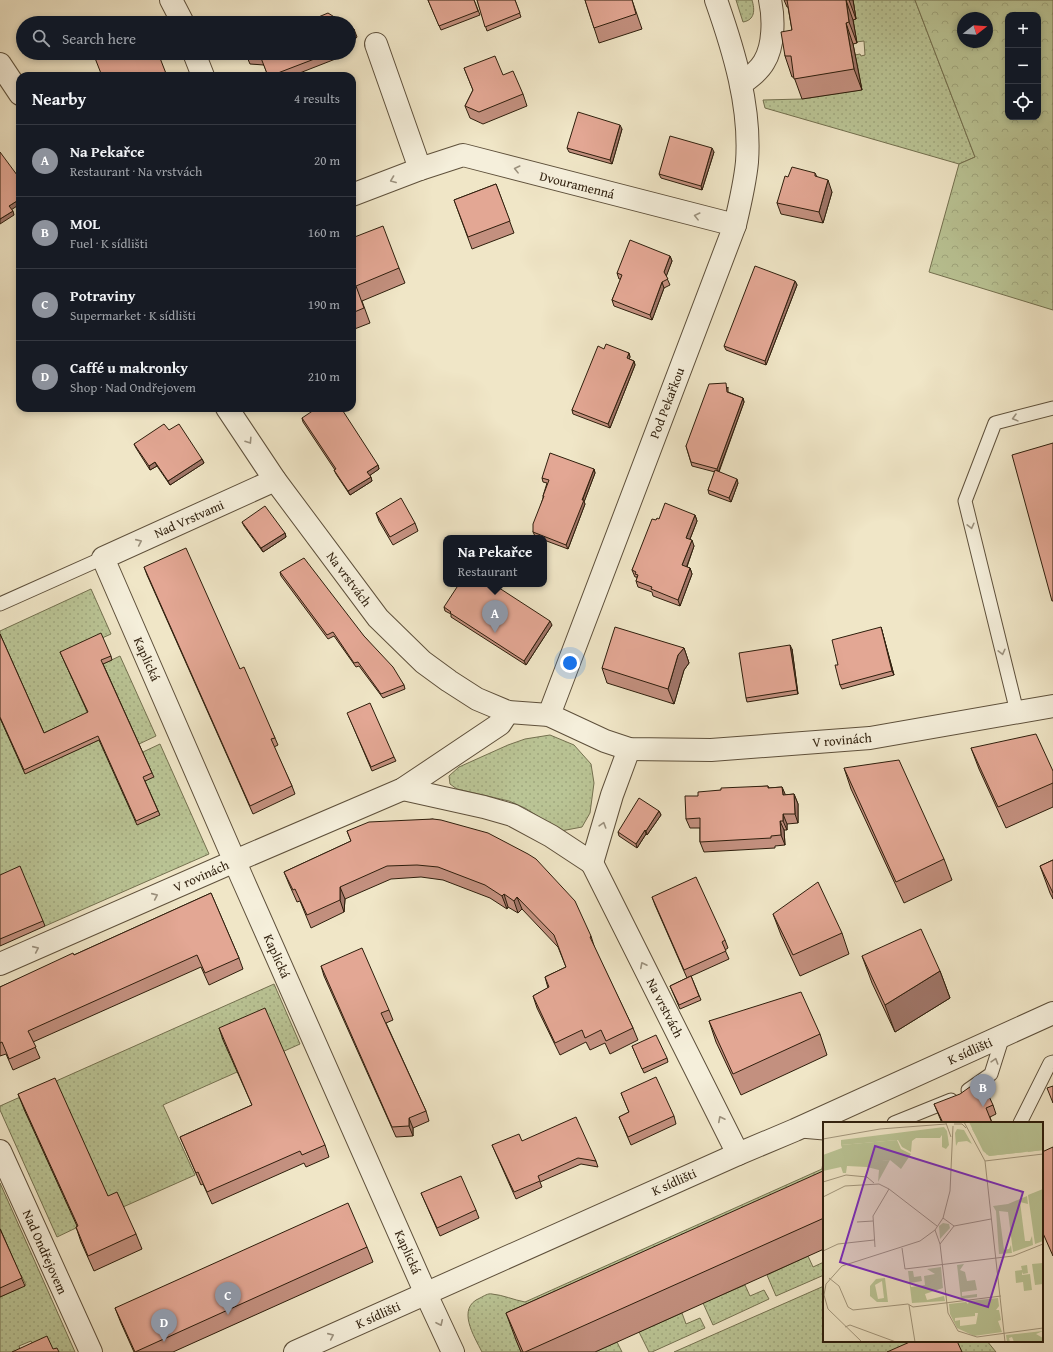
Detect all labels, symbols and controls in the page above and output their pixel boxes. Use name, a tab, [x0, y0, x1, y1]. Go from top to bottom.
north arrow	[957, 12, 993, 48]
map controls	[1005, 12, 1041, 120]
button: +	[1005, 12, 1041, 48]
search box	[16, 16, 356, 60]
icon: search	[30, 27, 52, 49]
text: Search here	[62, 28, 136, 49]
button: −	[1005, 48, 1041, 84]
button: locate	[1005, 84, 1041, 120]
text: Nearby	[32, 86, 86, 111]
text: 4 results	[294, 89, 340, 108]
text: Na Pekařce	[70, 141, 145, 162]
text: A	[41, 151, 49, 170]
text: 20 m	[314, 151, 340, 170]
text: Restaurant · Na vrstvách	[70, 162, 202, 181]
one-way arrow	[514, 165, 521, 174]
street label: Dvouramenná	[538, 167, 617, 204]
one-way arrow	[389, 175, 396, 183]
one-way arrow	[694, 212, 700, 220]
text: MOL	[70, 213, 100, 234]
text: B	[41, 223, 49, 242]
text: 160 m	[308, 223, 340, 242]
text: Fuel · K sídlišti	[70, 234, 148, 253]
text: Potraviny	[70, 285, 136, 306]
text: C	[41, 295, 49, 314]
text: 190 m	[308, 295, 340, 314]
text: Supermarket · K sídlišti	[70, 306, 196, 325]
text: Caffé u makronky	[70, 357, 188, 378]
street label: Pod Pekařkou	[645, 365, 689, 441]
text: D	[41, 367, 49, 386]
text: 210 m	[308, 367, 340, 386]
text: Shop · Nad Ondřejovem	[70, 378, 196, 397]
one-way arrow	[1012, 413, 1019, 422]
one-way arrow	[244, 437, 251, 444]
street label: Nad Vrstvami	[151, 495, 227, 543]
one-way arrow	[966, 522, 974, 529]
popup	[443, 535, 547, 587]
one-way arrow	[135, 539, 142, 547]
text: Na Pekařce	[458, 541, 532, 562]
street label: Na vrstvách	[322, 547, 376, 611]
text: Restaurant	[458, 562, 518, 581]
pin: A	[482, 600, 508, 633]
street label: Kaplická	[129, 634, 165, 685]
one-way arrow	[998, 649, 1006, 655]
your location	[560, 653, 580, 673]
street label: V rovinách	[812, 728, 873, 752]
one-way arrow	[598, 822, 607, 829]
street label: V rovinách	[170, 855, 233, 897]
one-way arrow	[150, 893, 158, 901]
street label: Kaplická	[259, 931, 295, 982]
one-way arrow	[32, 945, 39, 953]
one-way arrow	[640, 962, 648, 970]
street label: Na vrstvách	[642, 975, 688, 1042]
street label: K sídlišti	[945, 1033, 996, 1069]
one-way arrow	[990, 1058, 999, 1065]
pin: B	[970, 1074, 996, 1107]
one-way arrow	[718, 1116, 725, 1123]
inset map	[823, 1122, 1043, 1342]
street label: K sídlišti	[649, 1164, 700, 1200]
street label: Nad Ondřejovem	[18, 1207, 72, 1298]
street label: Kaplická	[390, 1227, 426, 1278]
pin: C	[215, 1282, 241, 1315]
street label: K sídlišti	[353, 1297, 404, 1333]
pin: D	[151, 1309, 177, 1342]
one-way arrow	[435, 1319, 443, 1326]
one-way arrow	[326, 1333, 334, 1341]

